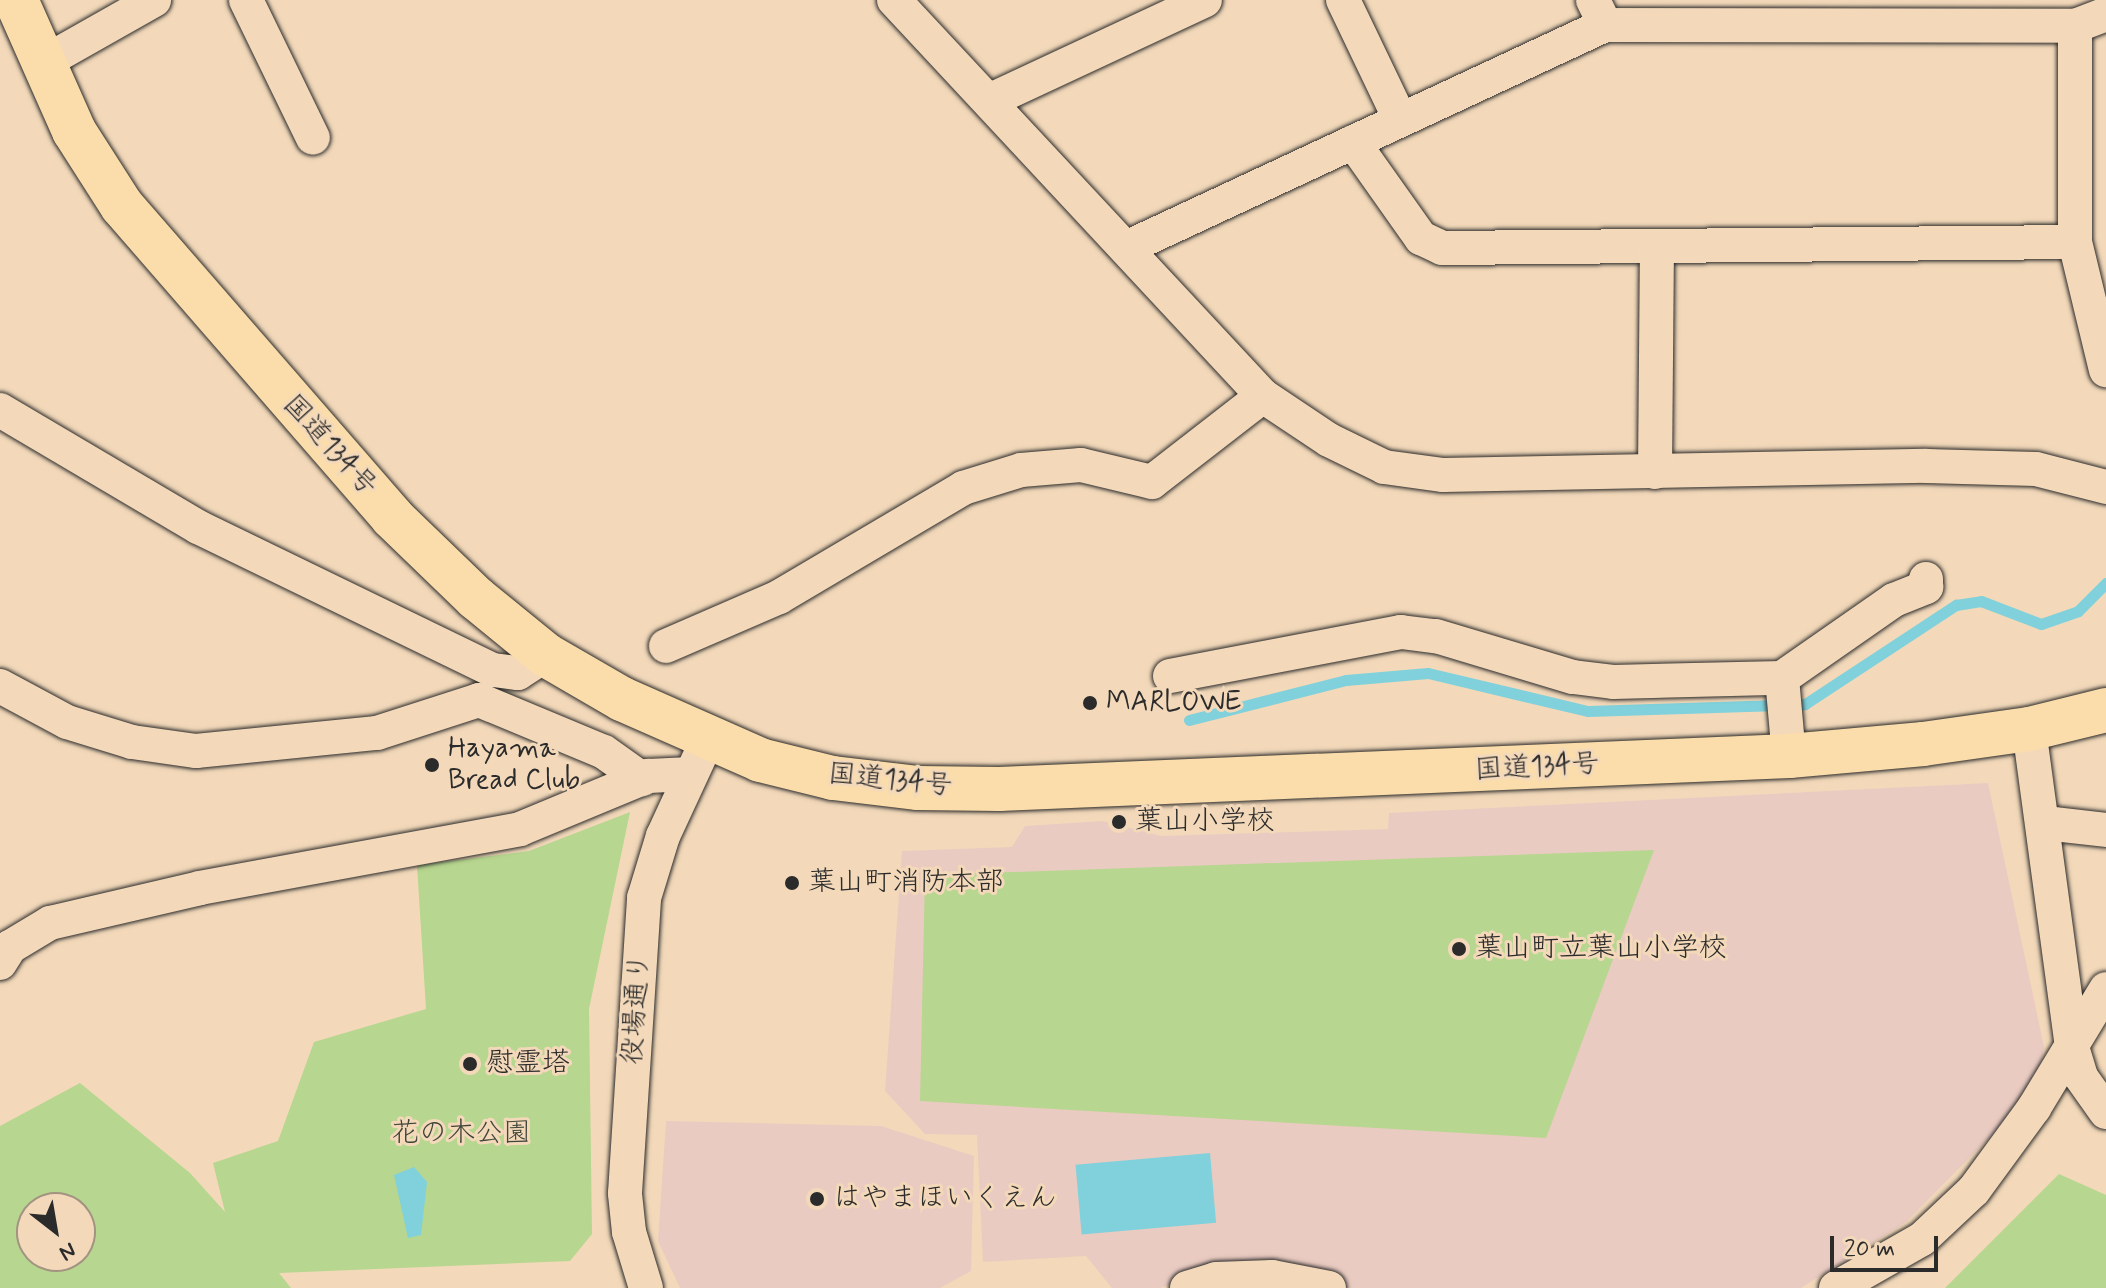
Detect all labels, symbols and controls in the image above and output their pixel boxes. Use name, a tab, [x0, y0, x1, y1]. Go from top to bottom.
street label: 国道134号	[275, 388, 383, 504]
place label: MARLOWE	[1106, 686, 1241, 720]
marker: MARLOWE	[1081, 694, 1099, 712]
place label: Hayama Bread Club	[448, 732, 580, 798]
street label: 国道134号	[1474, 748, 1600, 788]
marker: Hayama Bread Club	[423, 756, 441, 774]
street label: 国道134号	[826, 758, 954, 804]
place label: 葉山小学校	[1135, 805, 1275, 839]
marker: 葉山小学校	[1110, 813, 1128, 831]
place label: 葉山町消防本部	[808, 866, 1004, 900]
marker: 葉山町消防本部	[783, 874, 801, 892]
place label: 葉山町立葉山小学校	[1475, 932, 1727, 966]
marker: 葉山町立葉山小学校	[1450, 940, 1468, 958]
street label: 役場通り	[616, 952, 658, 1066]
place label: 慰霊塔	[486, 1047, 570, 1081]
marker: 慰霊塔	[461, 1055, 479, 1073]
park label: 花の木公園	[391, 1117, 531, 1151]
place label: はやまほいくえん	[833, 1182, 1057, 1216]
marker: はやまほいくえん	[808, 1190, 826, 1208]
north arrow	[16, 1192, 96, 1272]
scale bar	[1834, 1220, 1942, 1270]
text: 20 m	[1844, 1234, 1895, 1265]
text: N	[54, 1235, 81, 1267]

